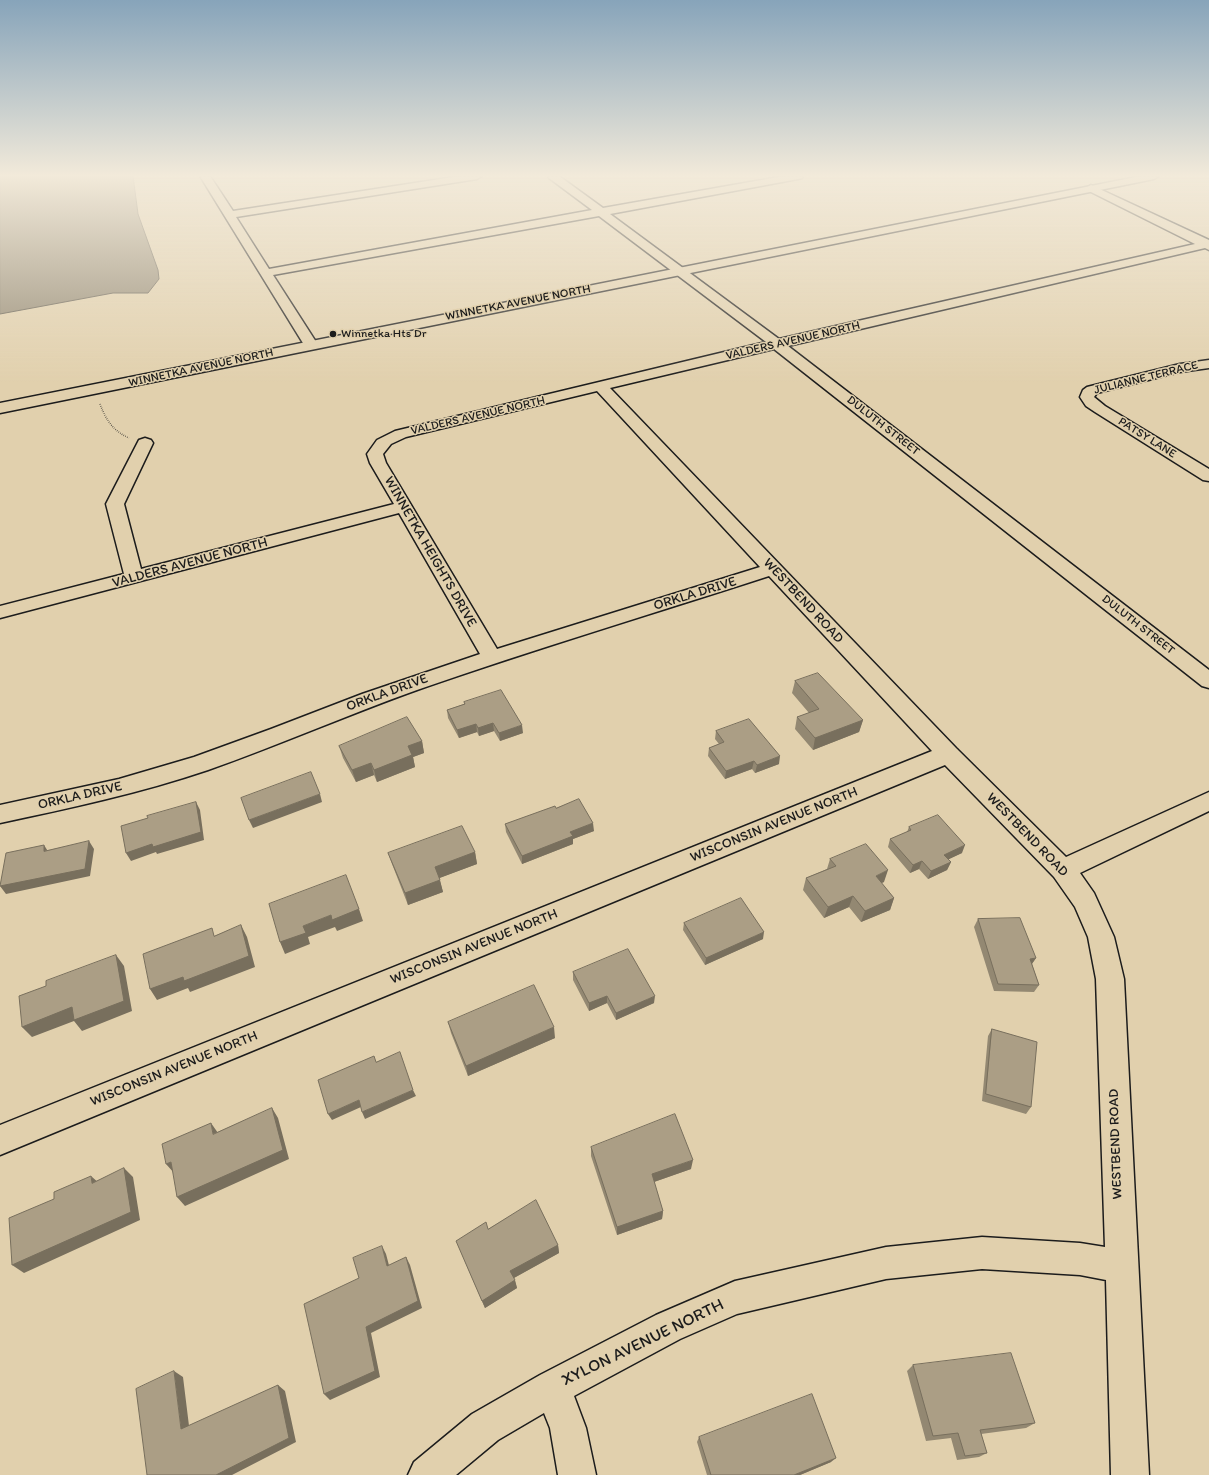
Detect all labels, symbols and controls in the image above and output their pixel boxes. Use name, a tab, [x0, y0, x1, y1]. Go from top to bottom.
street label: WINNETKA AVENUE NORTH	[444, 282, 592, 324]
street label: VALDERS AVENUE NORTH	[724, 319, 862, 363]
place label: Winnetka Hts Dr	[341, 327, 426, 341]
marker: Winnetka Hts Dr	[328, 329, 338, 339]
street label: WINNETKA AVENUE NORTH	[127, 346, 275, 390]
street label: JULIANNE TERRACE	[1093, 358, 1199, 398]
street label: DULUTH STREET	[844, 393, 922, 459]
street label: VALDERS AVENUE NORTH	[409, 394, 547, 438]
street label: PATSY LANE	[1115, 414, 1179, 462]
street label: WINNETKA HEIGHTS DRIVE	[380, 474, 480, 630]
street label: VALDERS AVENUE NORTH	[110, 534, 270, 592]
street label: WESTBEND ROAD	[759, 555, 847, 647]
street label: ORKLA DRIVE	[652, 573, 738, 615]
street label: DULUTH STREET	[1099, 592, 1177, 658]
street label: ORKLA DRIVE	[344, 670, 430, 716]
street label: ORKLA DRIVE	[36, 778, 124, 814]
street label: WISCONSIN AVENUE NORTH	[688, 784, 860, 866]
street label: WESTBEND ROAD	[983, 789, 1071, 881]
street label: WISCONSIN AVENUE NORTH	[388, 906, 560, 988]
street label: WISCONSIN AVENUE NORTH	[88, 1028, 260, 1110]
street label: WESTBEND ROAD	[1106, 1088, 1126, 1200]
street label: XYLON AVENUE NORTH	[558, 1295, 728, 1391]

